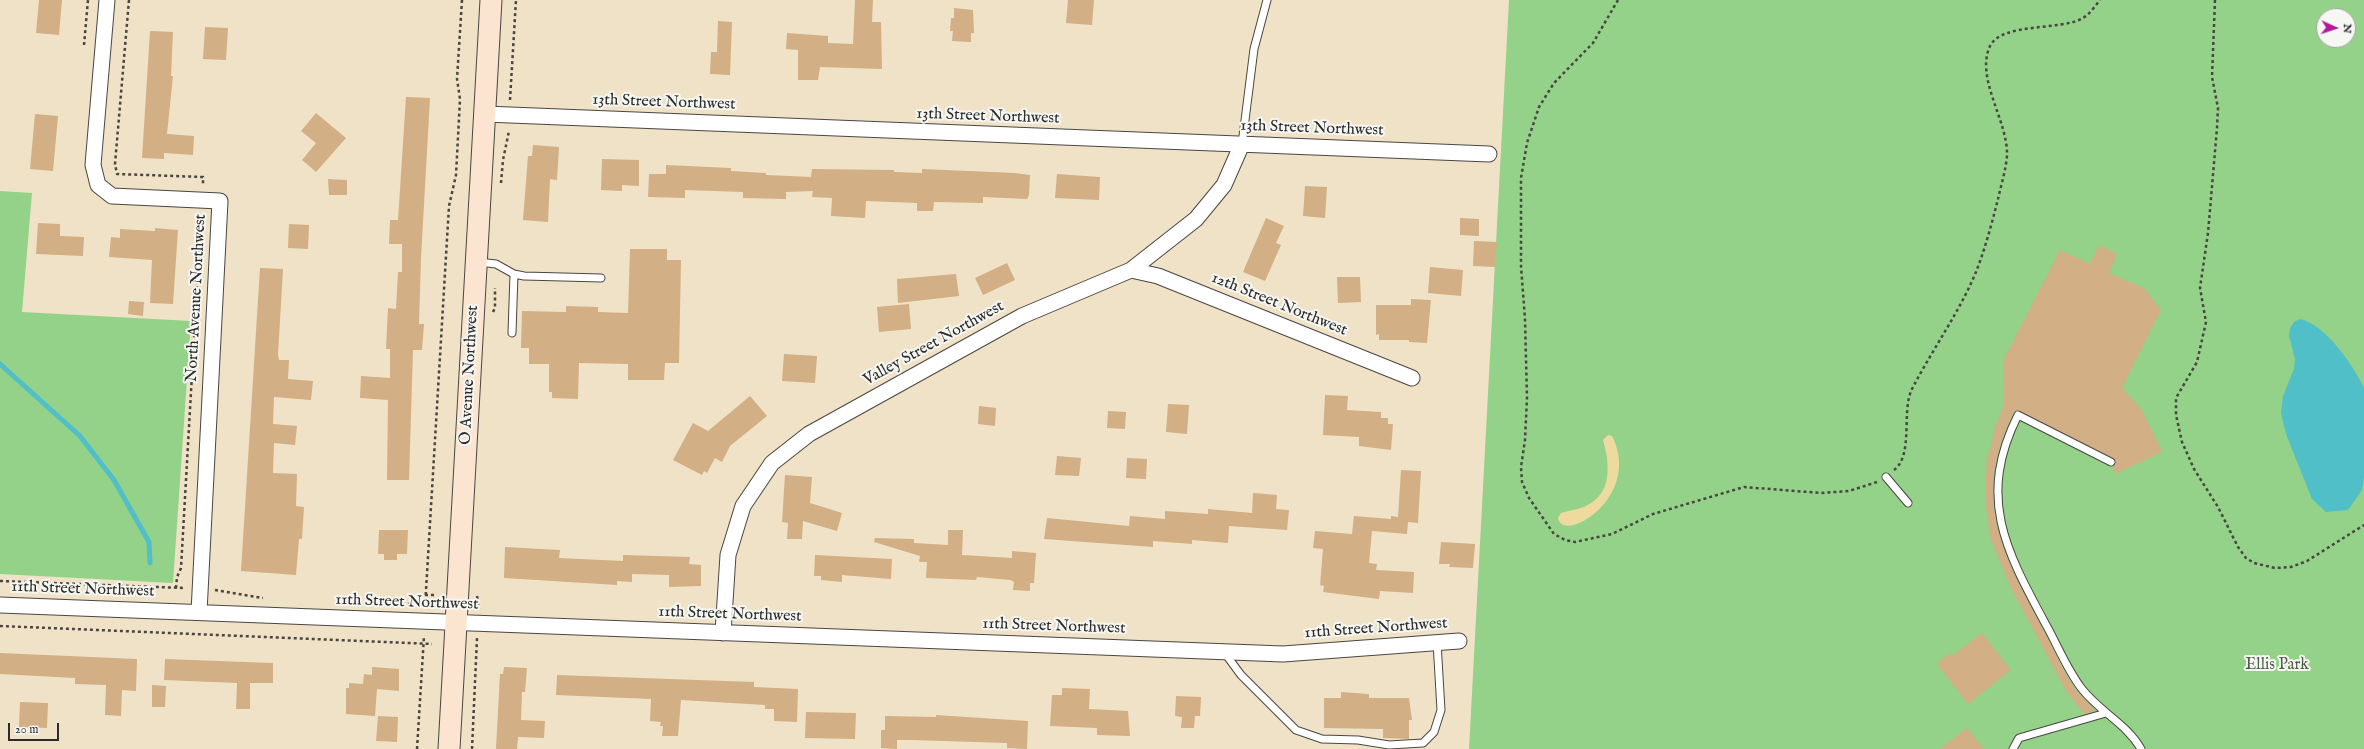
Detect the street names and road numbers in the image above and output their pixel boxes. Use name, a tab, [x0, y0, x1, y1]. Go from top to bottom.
street label: 13th Street Northwest	[592, 91, 736, 115]
street label: 13th Street Northwest	[916, 105, 1060, 129]
street label: 13th Street Northwest	[1240, 117, 1384, 141]
street label: North Avenue Northwest	[183, 213, 211, 383]
street label: 12th Street Northwest	[1208, 269, 1350, 341]
street label: Valley Street Northwest	[860, 297, 1008, 391]
street label: O Avenue Northwest	[457, 305, 483, 445]
street label: 11th Street Northwest	[11, 578, 155, 602]
street label: 11th Street Northwest	[335, 591, 479, 615]
street label: 11th Street Northwest	[658, 603, 802, 627]
street label: 11th Street Northwest	[1304, 614, 1448, 644]
street label: 11th Street Northwest	[982, 615, 1126, 639]

